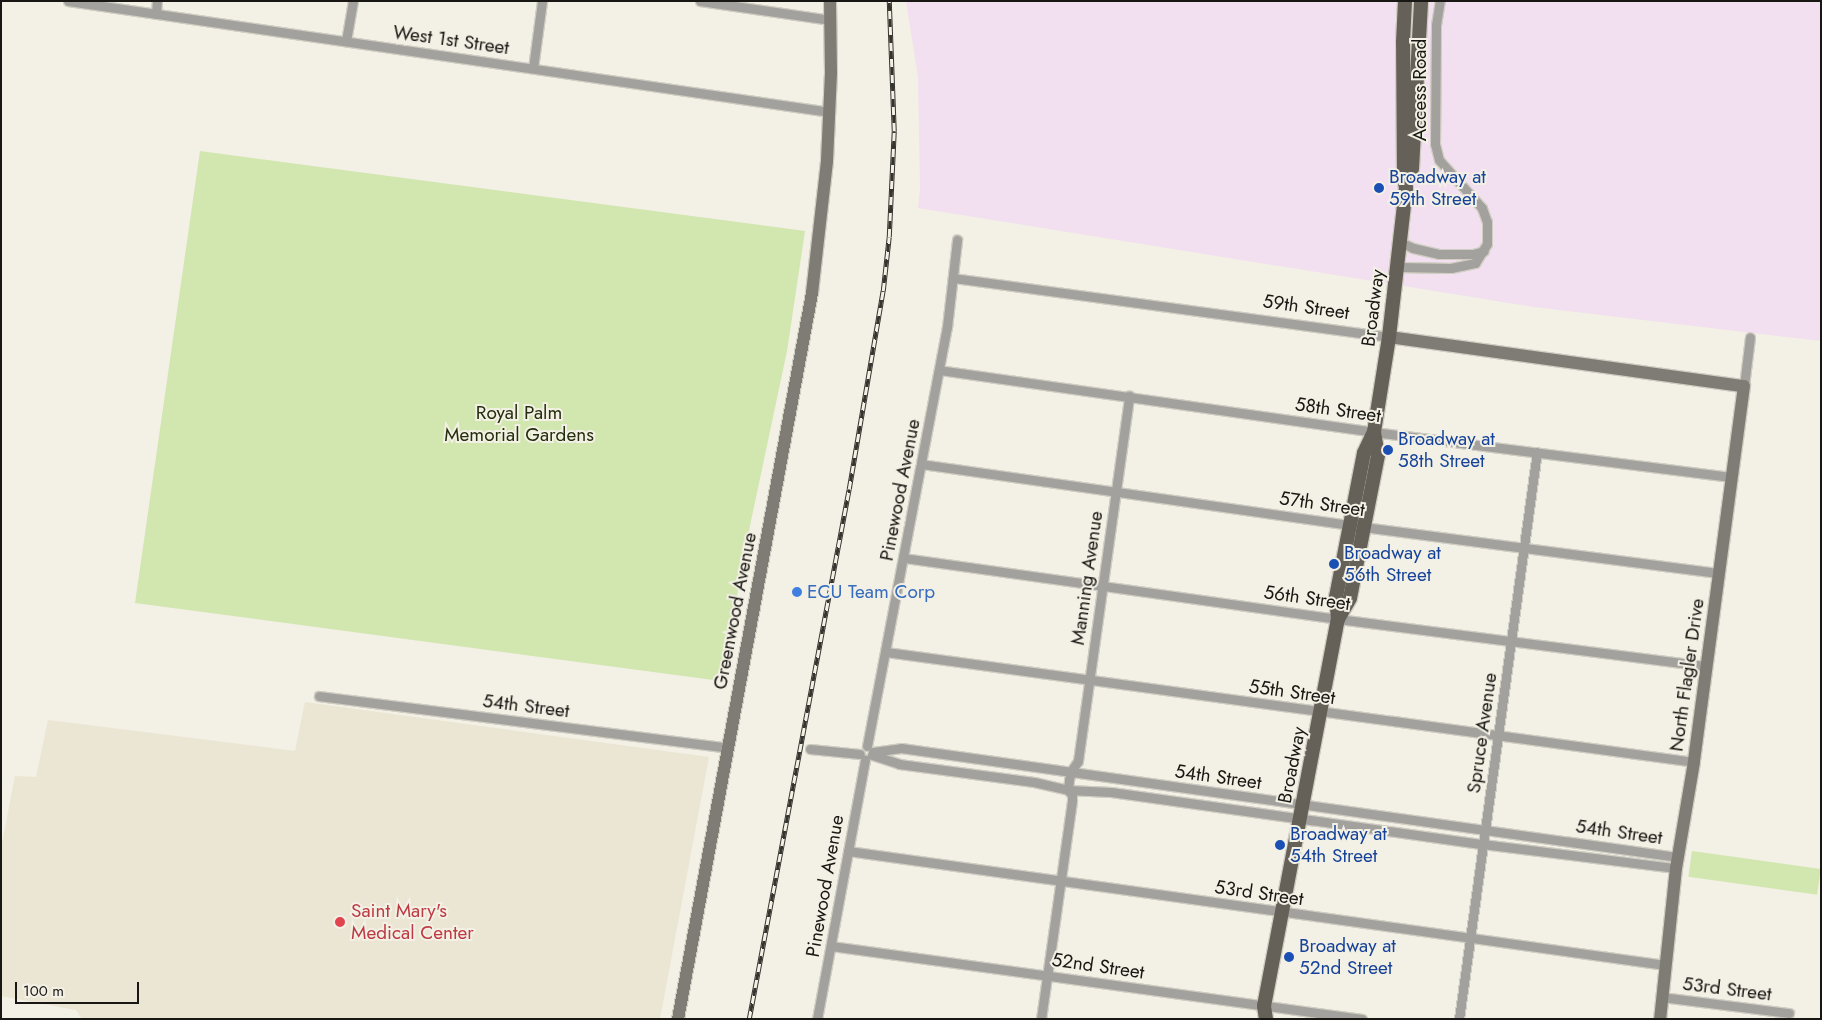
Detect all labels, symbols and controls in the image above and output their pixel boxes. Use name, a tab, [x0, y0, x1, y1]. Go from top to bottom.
street label: West 1st Street	[392, 21, 510, 59]
street label: Access Road	[1409, 39, 1431, 141]
place label: Broadway at 59th Street	[1389, 166, 1486, 210]
marker: Broadway at 59th Street	[1373, 182, 1385, 194]
street label: Broadway	[1357, 268, 1389, 348]
street label: 59th Street	[1261, 290, 1351, 324]
street label: 58th Street	[1294, 393, 1382, 427]
park label: Royal Palm Memorial Gardens	[444, 402, 594, 446]
street label: Pinewood Avenue	[875, 417, 925, 563]
place label: Broadway at 58th Street	[1398, 428, 1495, 472]
marker: Broadway at 58th Street	[1382, 444, 1394, 456]
street label: 57th Street	[1278, 487, 1366, 521]
street label: Manning Avenue	[1066, 510, 1108, 646]
street label: Greenwood Avenue	[709, 531, 761, 691]
place label: Broadway at 56th Street	[1344, 542, 1441, 586]
marker: Broadway at 56th Street	[1328, 558, 1340, 570]
place label: ECU Team Corp	[807, 581, 935, 603]
street label: 56th Street	[1262, 581, 1352, 615]
marker: ECU Team Corp	[791, 586, 803, 598]
street label: North Flagler Drive	[1665, 597, 1709, 753]
street label: Spruce Avenue	[1462, 671, 1502, 795]
street label: 55th Street	[1247, 675, 1337, 709]
street label: 54th Street	[481, 689, 571, 723]
street label: Broadway	[1273, 725, 1311, 805]
street label: 54th Street	[1173, 760, 1263, 794]
street label: Pinewood Avenue	[801, 813, 849, 959]
street label: 54th Street	[1574, 815, 1664, 849]
place label: Broadway at 54th Street	[1290, 823, 1387, 867]
marker: Broadway at 54th Street	[1274, 839, 1286, 851]
street label: 53rd Street	[1213, 875, 1305, 911]
place label: Saint Mary's Medical Center	[351, 900, 474, 944]
marker: Saint Mary's Medical Center	[333, 915, 347, 929]
place label: Broadway at 52nd Street	[1299, 935, 1396, 979]
street label: 52nd Street	[1050, 948, 1146, 984]
marker: Broadway at 52nd Street	[1283, 951, 1295, 963]
scale bar	[18, 972, 141, 1004]
street label: 53rd Street	[1681, 972, 1773, 1006]
text: 100 m	[23, 980, 64, 1002]

